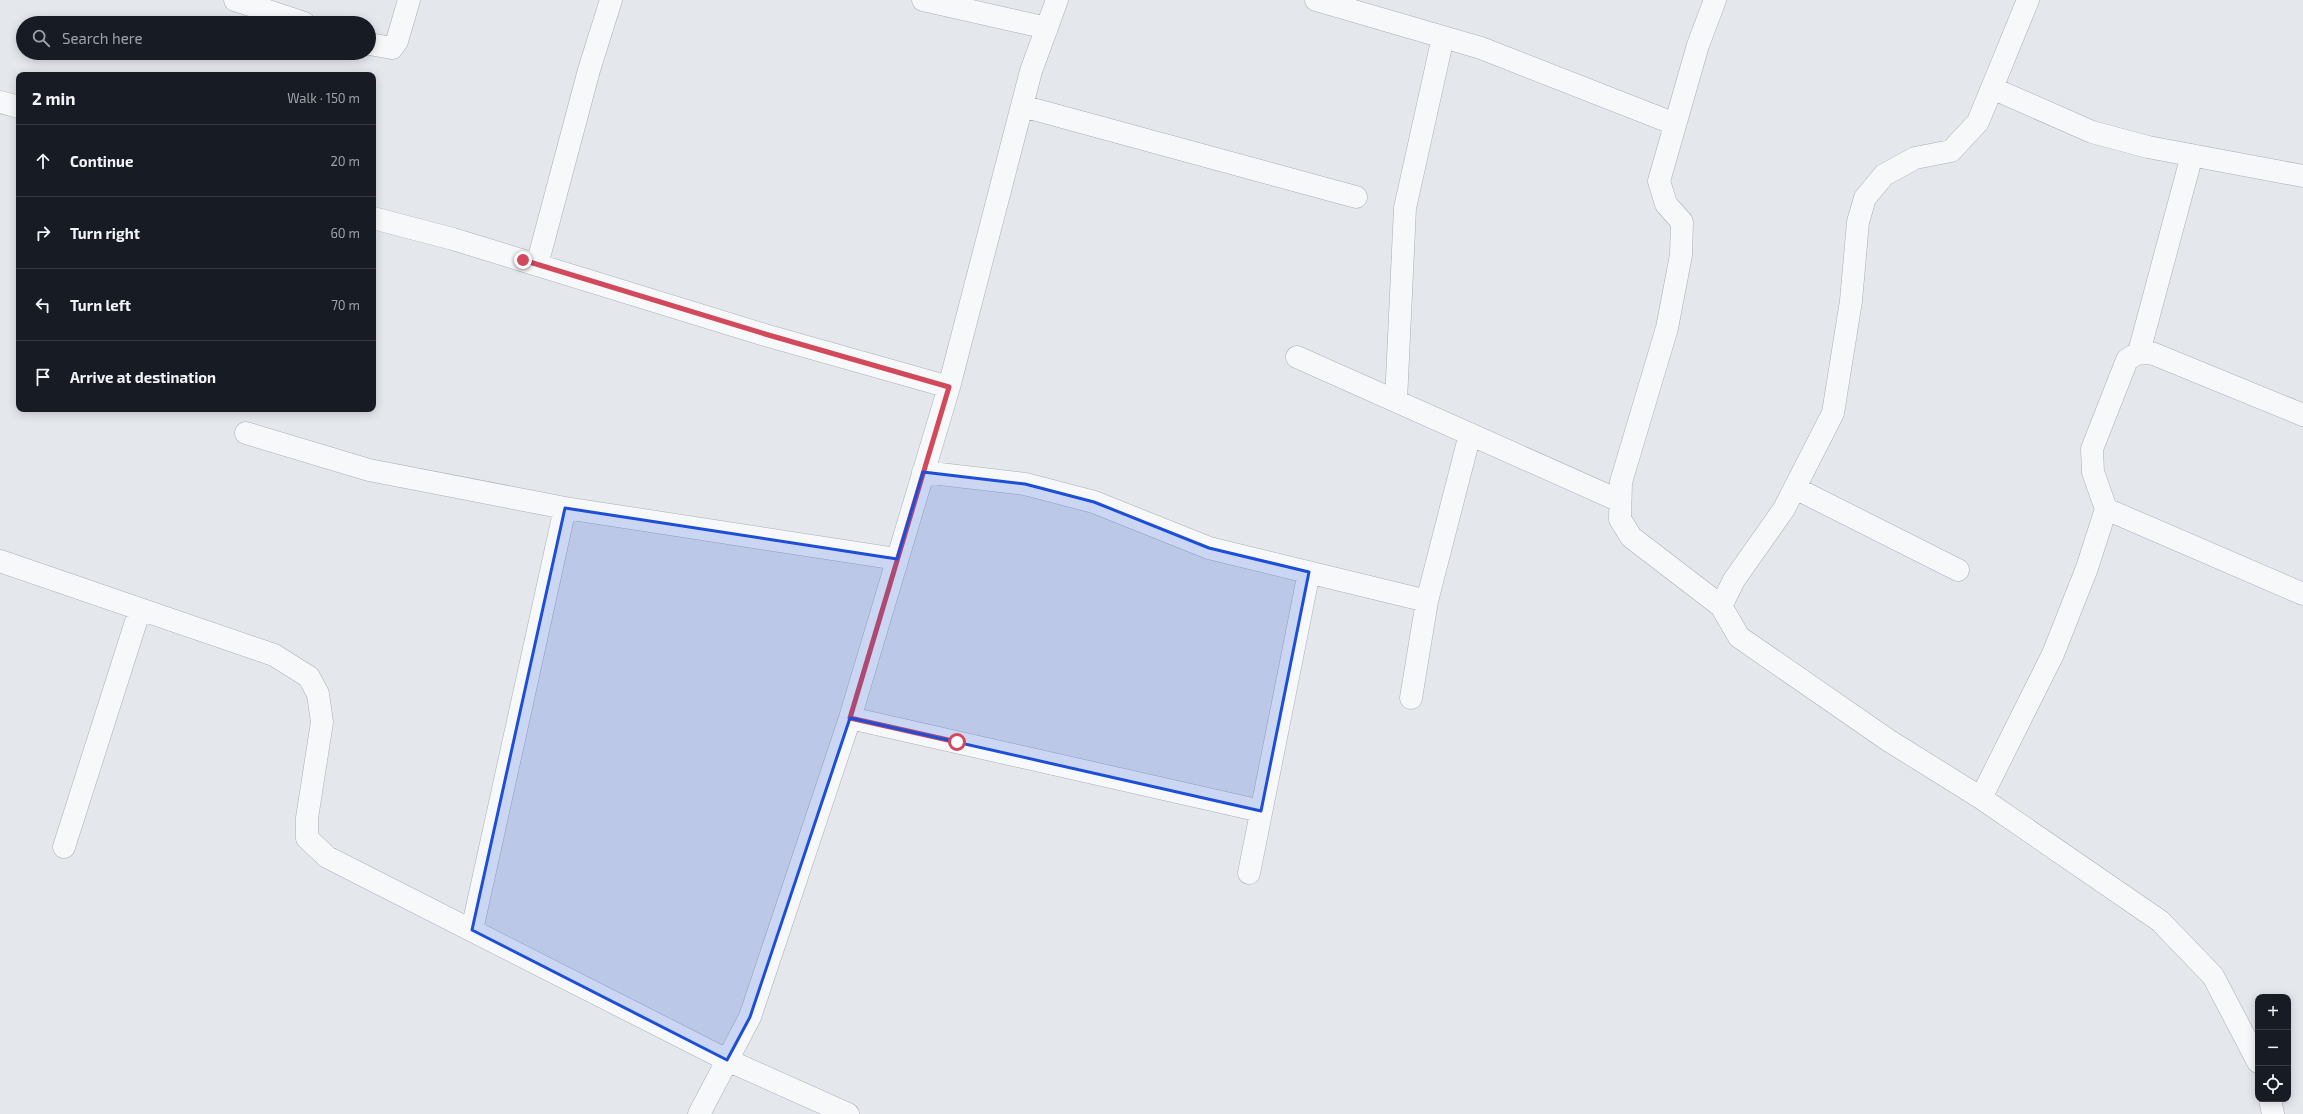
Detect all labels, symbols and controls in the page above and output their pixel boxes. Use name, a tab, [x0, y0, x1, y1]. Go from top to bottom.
search box	[16, 16, 376, 60]
icon: search	[30, 27, 52, 49]
text: Search here	[62, 29, 143, 47]
text: 2 min	[32, 88, 75, 108]
text: Walk · 150 m	[287, 90, 360, 106]
icon: ahead	[32, 150, 54, 172]
text: Continue	[70, 152, 133, 170]
text: 20 m	[331, 153, 360, 169]
icon: right	[32, 222, 54, 244]
text: Turn right	[70, 224, 140, 242]
text: 60 m	[330, 225, 360, 241]
route end	[514, 251, 532, 269]
icon: left	[32, 294, 54, 316]
text: Turn left	[70, 296, 131, 314]
text: 70 m	[331, 297, 360, 313]
icon: arrive	[32, 366, 54, 388]
text: Arrive at destination	[70, 368, 216, 386]
route start	[948, 733, 966, 751]
map controls	[2255, 994, 2291, 1102]
button: +	[2255, 994, 2291, 1030]
button: −	[2255, 1030, 2291, 1066]
button: locate	[2255, 1066, 2291, 1102]

